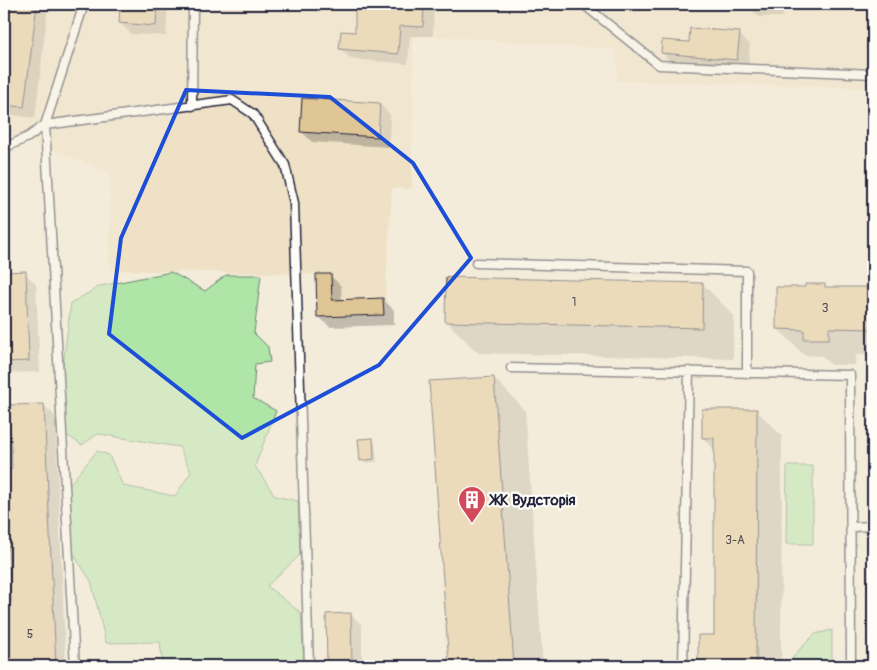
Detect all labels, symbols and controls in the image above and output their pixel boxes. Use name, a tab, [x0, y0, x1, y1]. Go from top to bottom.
house number: 1	[572, 295, 576, 310]
house number: 3	[822, 301, 829, 316]
building icon: ЖК Вудсторія	[457, 485, 487, 524]
place label: ЖК Вудсторія	[488, 491, 575, 510]
house number: 3-А	[725, 533, 745, 548]
house number: 5	[27, 627, 33, 642]

